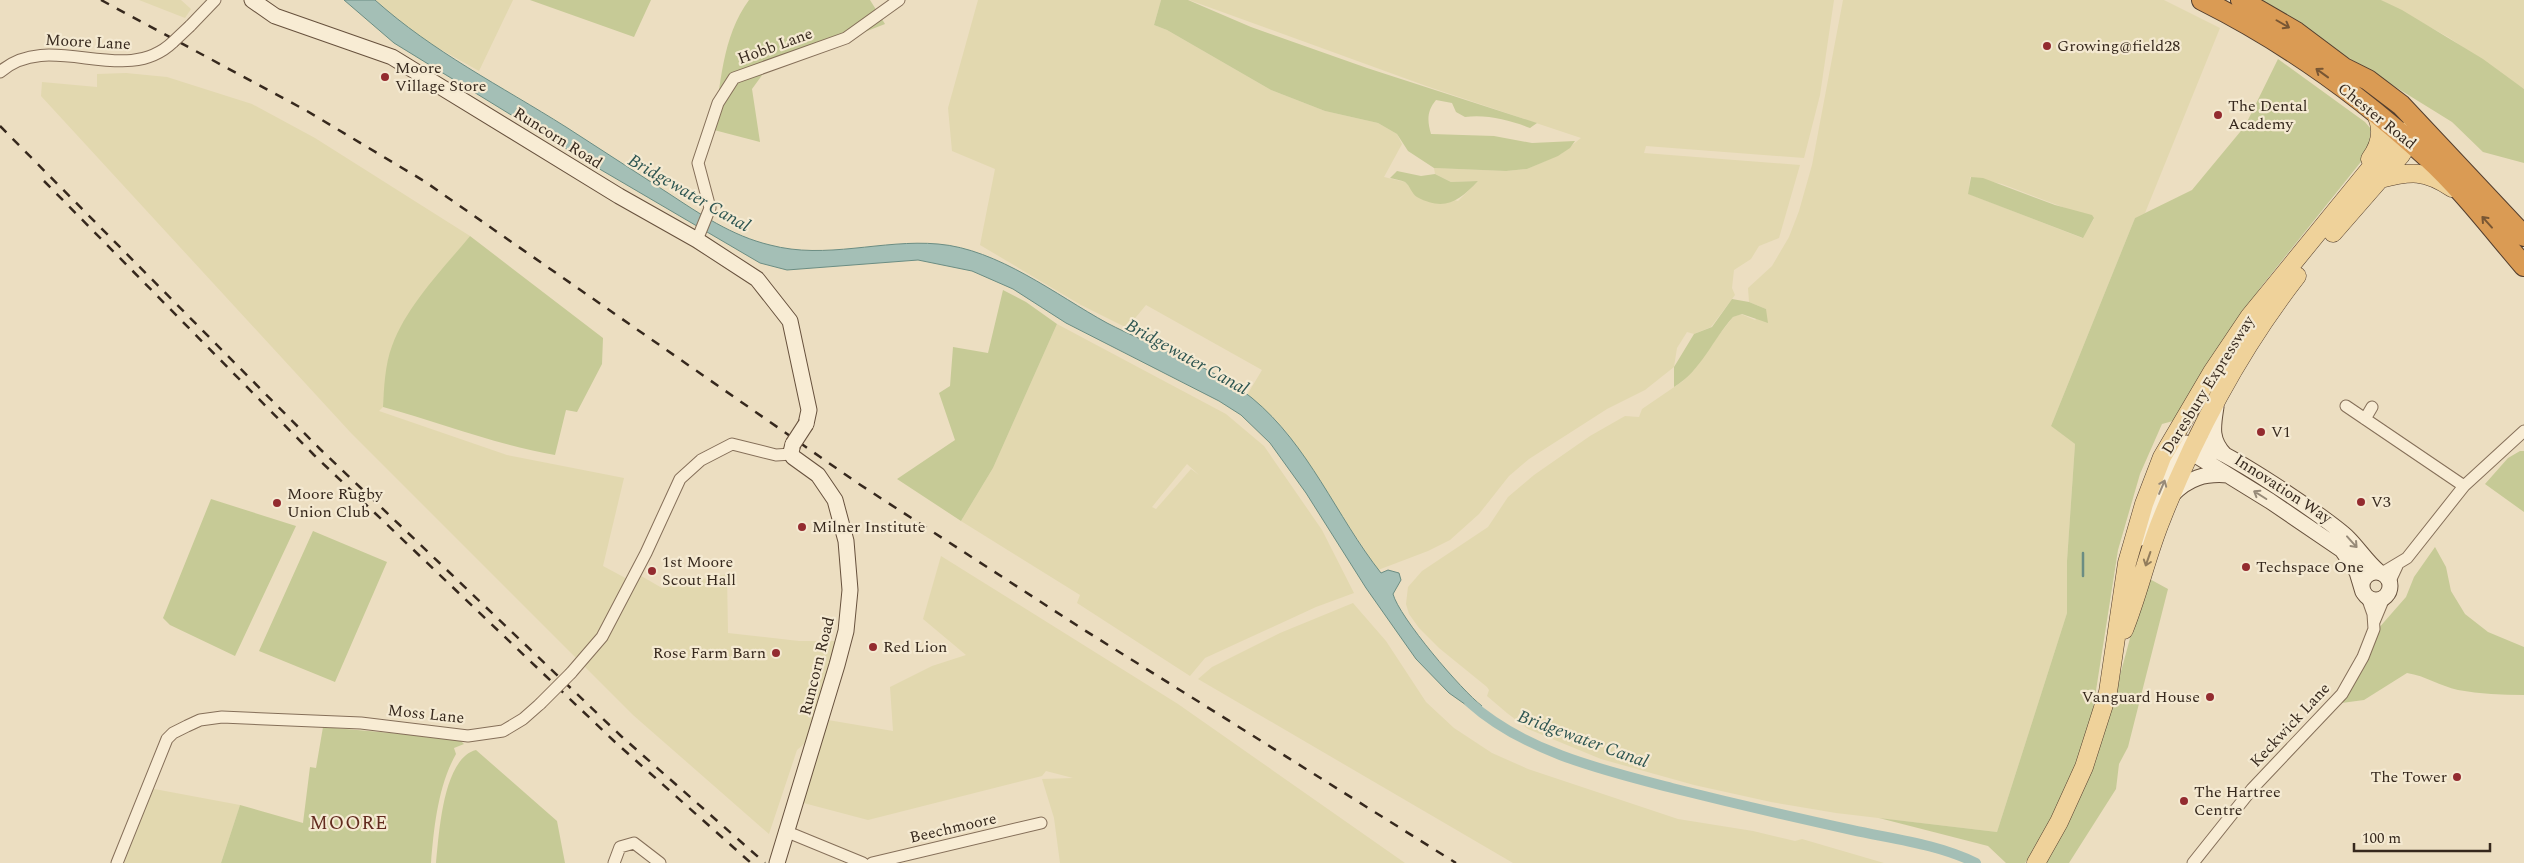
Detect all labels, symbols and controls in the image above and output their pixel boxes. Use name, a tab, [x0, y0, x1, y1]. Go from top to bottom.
one-way arrow	[2275, 20, 2290, 30]
street label: Hobb Lane	[734, 21, 816, 71]
street label: Moore Lane	[45, 28, 131, 56]
place label: Growing@field28	[2057, 34, 2180, 58]
marker: Growing@field28	[2041, 40, 2053, 52]
place label: Moore Village Store	[395, 56, 486, 98]
one-way arrow	[2315, 68, 2329, 78]
marker: Moore Village Store	[379, 71, 391, 83]
street label: Chester Road	[2332, 77, 2422, 155]
place label: The Dental Academy	[2228, 94, 2307, 136]
street label: Runcorn Road	[509, 101, 607, 175]
marker: The Dental Academy	[2212, 109, 2224, 121]
water label: Bridgewater Canal	[623, 147, 756, 239]
one-way arrow	[2481, 216, 2493, 229]
street label: Daresbury Expressway	[2156, 310, 2261, 459]
water label: Bridgewater Canal	[1120, 312, 1254, 402]
place label: V1	[2271, 420, 2291, 444]
marker: V1	[2255, 426, 2267, 438]
street label: Innovation Way	[2229, 448, 2338, 530]
one-way arrow	[2158, 480, 2168, 495]
place label: Moore Rugby Union Club	[287, 482, 384, 524]
one-way arrow	[2253, 489, 2267, 500]
place label: V3	[2371, 490, 2391, 514]
marker: V3	[2355, 496, 2367, 508]
marker: Moore Rugby Union Club	[271, 497, 283, 509]
place label: Milner Institute	[812, 515, 926, 539]
marker: Milner Institute	[796, 521, 808, 533]
one-way arrow	[2346, 536, 2358, 548]
place label: 1st Moore Scout Hall	[662, 550, 736, 592]
one-way arrow	[2143, 550, 2152, 566]
place label: Techspace One	[2256, 555, 2364, 579]
marker: Techspace One	[2240, 561, 2252, 573]
marker: 1st Moore Scout Hall	[646, 565, 658, 577]
street label: Runcorn Road	[793, 614, 841, 718]
place label: Red Lion	[883, 635, 947, 659]
place label: Rose Farm Barn	[653, 641, 766, 665]
marker: Red Lion	[867, 641, 879, 653]
marker: Rose Farm Barn	[770, 647, 782, 659]
street label: Keckwick Lane	[2244, 677, 2336, 773]
place label: Vanguard House	[2082, 685, 2200, 709]
marker: Vanguard House	[2204, 691, 2216, 703]
street label: Moss Lane	[387, 698, 465, 730]
water label: Bridgewater Canal	[1514, 703, 1652, 775]
place label: The Tower	[2370, 765, 2447, 789]
marker: The Tower	[2451, 771, 2463, 783]
place label: The Hartree Centre	[2194, 780, 2281, 822]
marker: The Hartree Centre	[2178, 795, 2190, 807]
street label: Beechmoore	[907, 806, 999, 850]
district label: MOORE	[310, 809, 388, 838]
scale bar	[2354, 820, 2490, 852]
text: 100 m	[2362, 827, 2401, 850]

